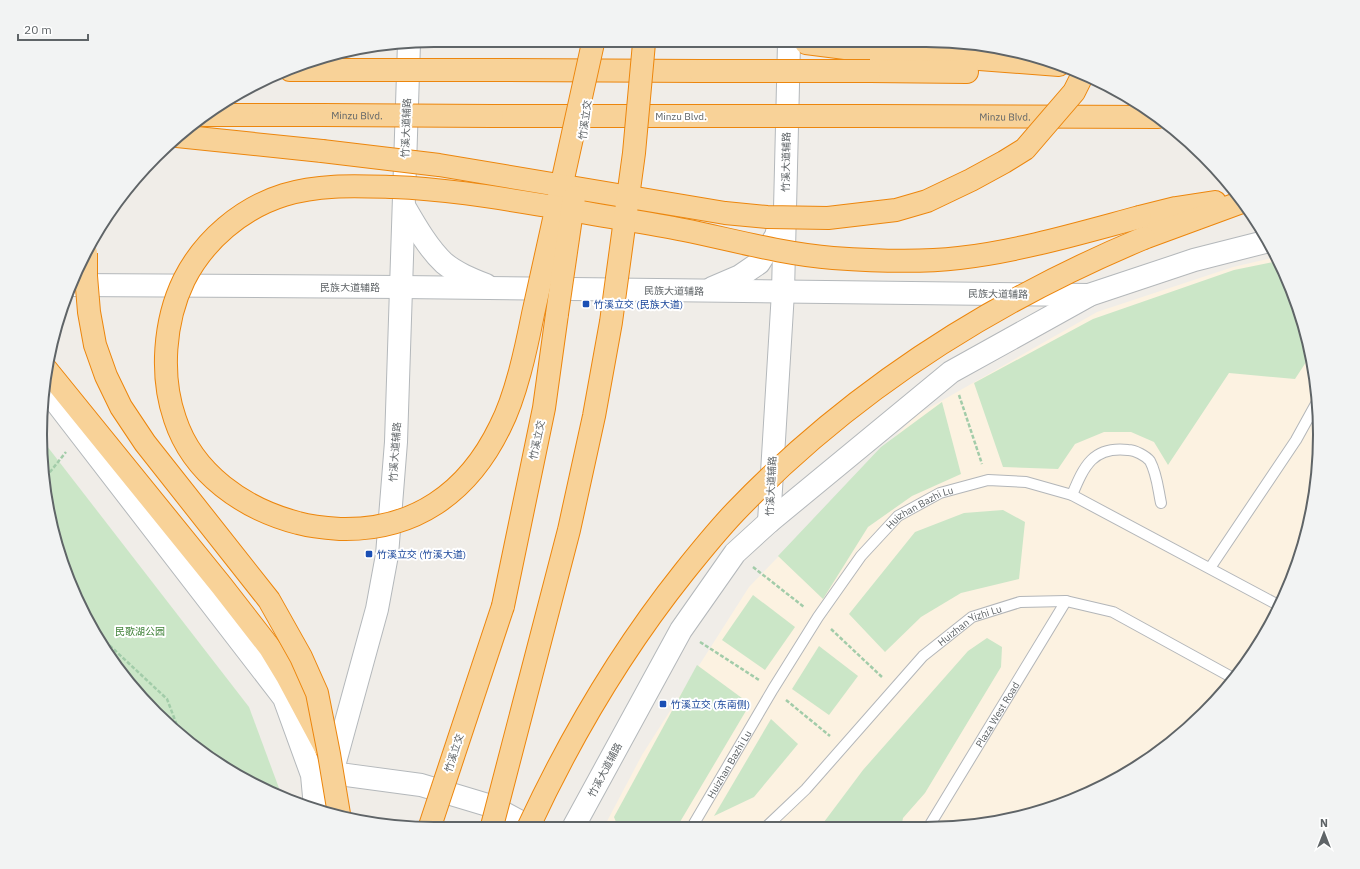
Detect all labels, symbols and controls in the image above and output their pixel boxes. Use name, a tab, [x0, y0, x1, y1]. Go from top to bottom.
scale bar	[18, 16, 88, 42]
text: 20 m	[24, 22, 52, 37]
street label: 竹溪大道辅路	[398, 98, 414, 158]
street label: 竹溪立交	[576, 99, 594, 141]
street label: Minzu Blvd.	[331, 109, 383, 122]
street label: Minzu Blvd.	[655, 110, 707, 123]
street label: Minzu Blvd.	[979, 110, 1031, 123]
street label: 竹溪大道辅路	[779, 132, 793, 192]
street label: 民族大道辅路	[320, 281, 380, 294]
street label: 民族大道辅路	[644, 284, 704, 298]
street label: 民族大道辅路	[968, 287, 1028, 301]
place label: 竹溪立交 (民族大道)	[594, 298, 683, 311]
marker: 竹溪立交 (民族大道)	[581, 299, 591, 309]
street label: 竹溪立交	[526, 419, 548, 461]
street label: 竹溪大道辅路	[386, 422, 404, 482]
street label: 竹溪大道辅路	[763, 456, 779, 516]
street label: Huizhan Bazhi Lu	[883, 483, 955, 532]
place label: 竹溪立交 (竹溪大道)	[377, 548, 466, 561]
marker: 竹溪立交 (竹溪大道)	[364, 549, 374, 559]
street label: Huizhan Yizhi Lu	[935, 602, 1003, 649]
park label: 民歌湖公园	[115, 625, 165, 638]
street label: Plaza West Road	[972, 679, 1022, 750]
place label: 竹溪立交 (东南侧)	[671, 698, 750, 711]
marker: 竹溪立交 (东南侧)	[658, 699, 668, 709]
street label: Huizhan Bazhi Lu	[704, 728, 754, 800]
street label: 竹溪立交	[442, 732, 466, 774]
street label: 竹溪大道辅路	[585, 740, 625, 800]
north arrow	[1304, 813, 1344, 853]
text: N	[1320, 816, 1328, 830]

